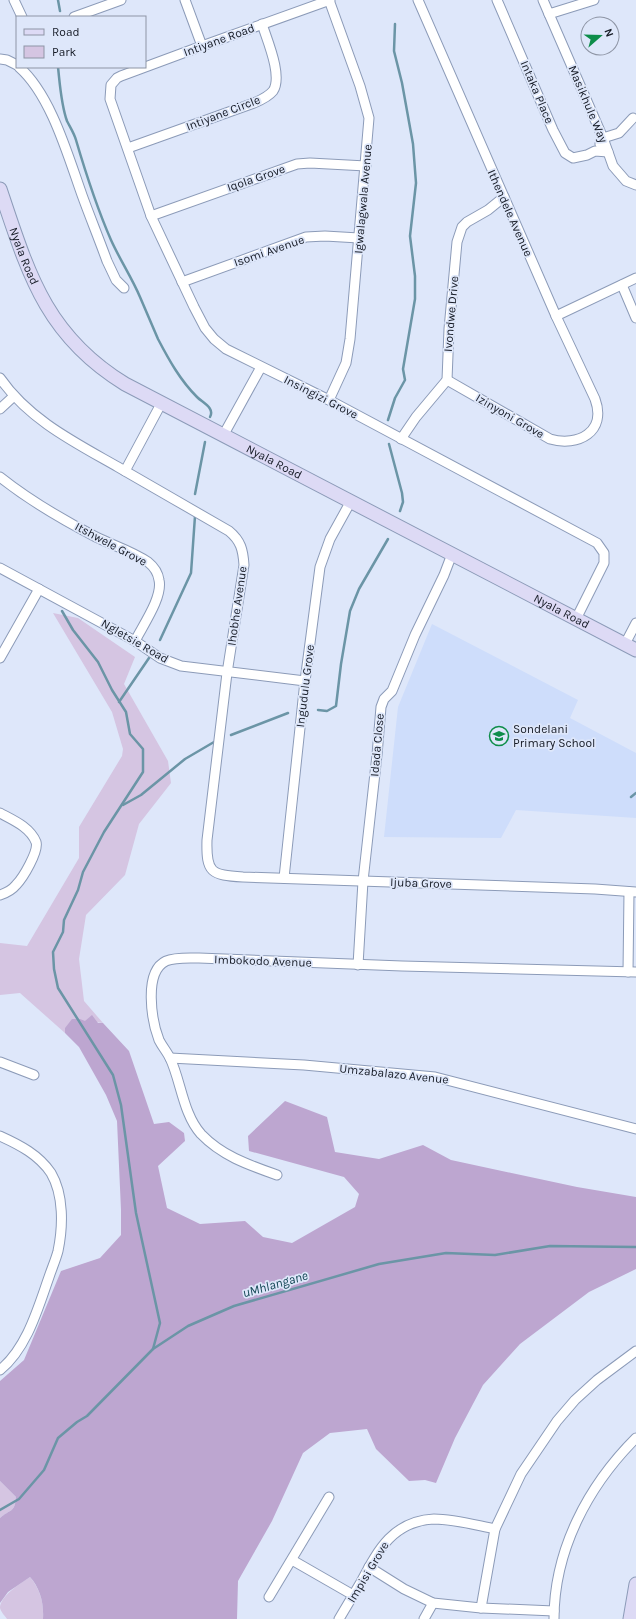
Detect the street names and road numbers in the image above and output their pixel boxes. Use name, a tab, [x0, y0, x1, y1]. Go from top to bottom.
street label: Intiyane Road	[181, 21, 257, 59]
street label: Intaka Place	[517, 58, 557, 126]
street label: Masikhule Way	[565, 63, 611, 145]
street label: Intiyane Circle	[184, 92, 262, 134]
street label: Igwalagwala Avenue	[351, 144, 375, 254]
street label: Iqola Grove	[225, 162, 287, 194]
street label: Ithendele Avenue	[485, 167, 535, 259]
street label: Nyala Road	[6, 225, 42, 287]
street label: Isomi Avenue	[232, 232, 306, 270]
street label: Ivondwe Drive	[441, 276, 461, 352]
street label: Insingizi Grove	[282, 372, 360, 422]
street label: Izinyoni Grove	[473, 391, 547, 441]
street label: Nyala Road	[244, 441, 304, 482]
street label: Itshwele Grove	[73, 519, 149, 569]
street label: Ihobhe Avenue	[224, 565, 250, 647]
street label: Nyala Road	[531, 591, 592, 632]
street label: Ngletsie Road	[99, 616, 171, 666]
street label: Ingudulu Grove	[293, 644, 317, 728]
street label: Idada Close	[367, 713, 387, 777]
street label: Ijuba Grove	[390, 875, 452, 891]
street label: Imbokodo Avenue	[214, 952, 312, 970]
street label: Umzabalazo Avenue	[339, 1061, 449, 1087]
street label: Impisi Grove	[344, 1539, 392, 1605]

